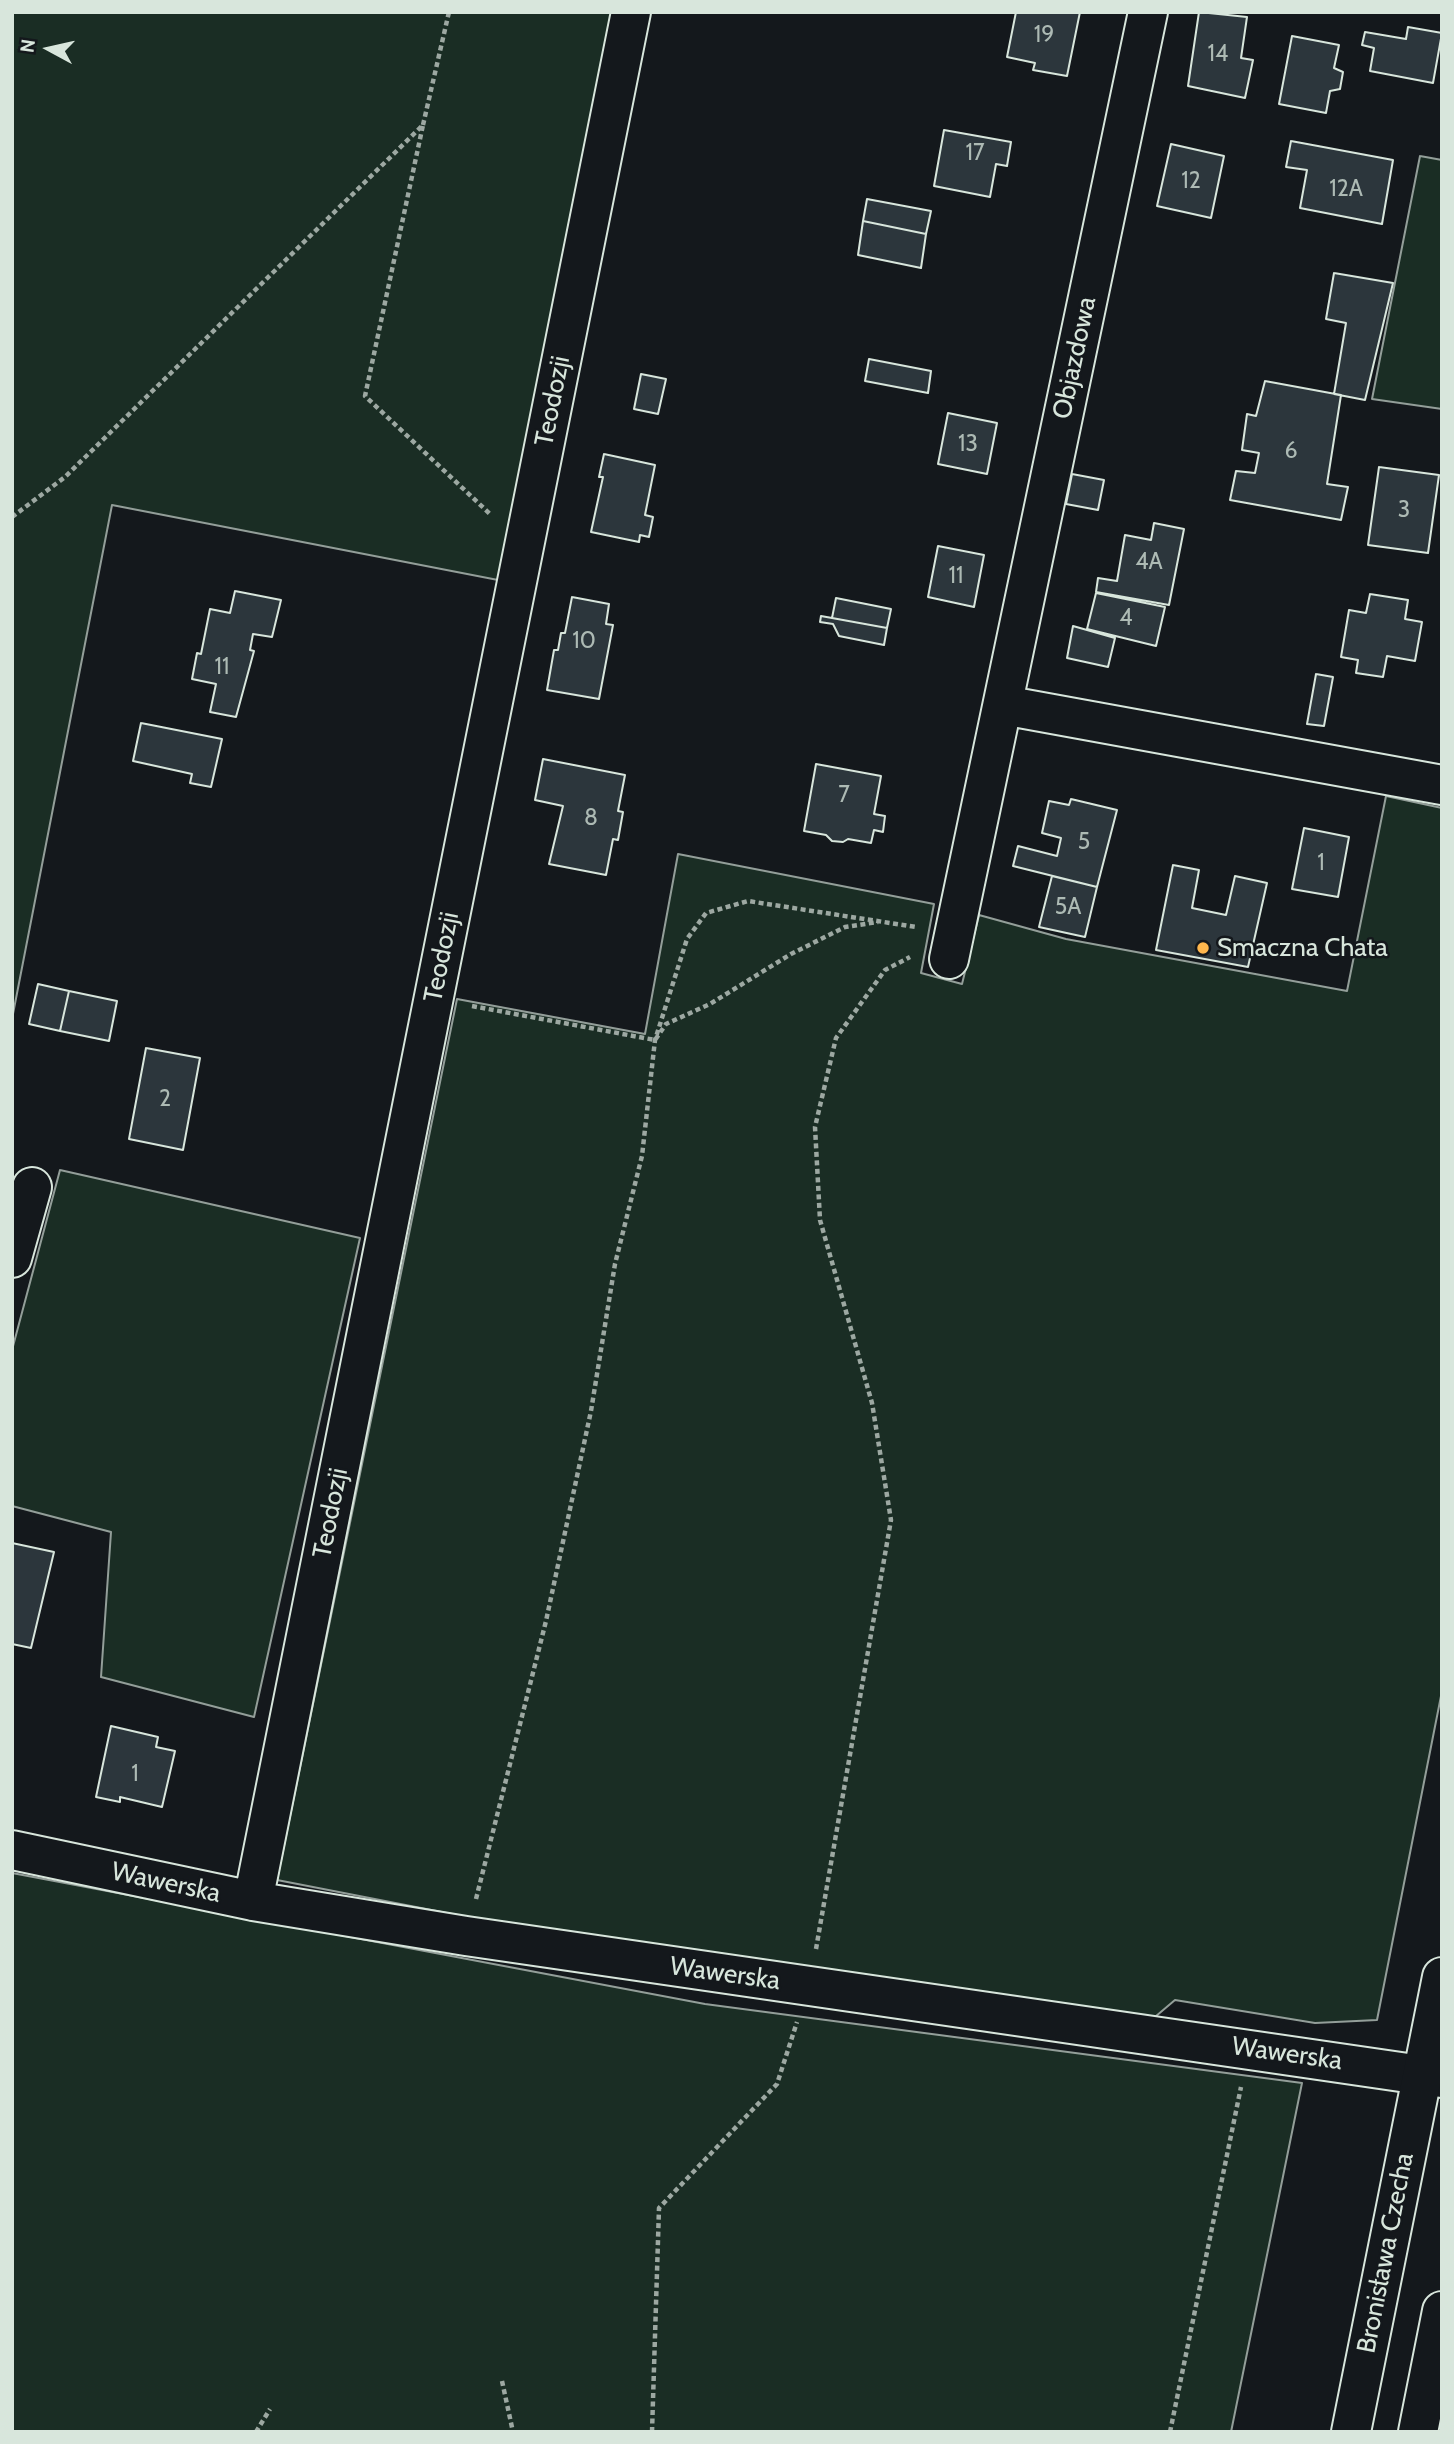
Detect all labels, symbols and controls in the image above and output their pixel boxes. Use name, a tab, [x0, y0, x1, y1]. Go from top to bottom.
north arrow	[14, 14, 84, 84]
house number: 19	[1034, 21, 1054, 49]
text: N	[15, 38, 40, 54]
house number: 14	[1208, 40, 1228, 68]
house number: 17	[965, 139, 985, 167]
house number: 12	[1181, 167, 1201, 195]
house number: 12A	[1329, 175, 1363, 203]
street label: Objazdowa	[1047, 294, 1103, 422]
street label: Teodozji	[529, 353, 577, 449]
house number: 13	[958, 430, 978, 458]
house number: 6	[1284, 437, 1298, 465]
house number: 3	[1398, 496, 1410, 524]
house number: 4A	[1135, 548, 1163, 576]
house number: 11	[949, 562, 963, 590]
house number: 4	[1119, 604, 1133, 632]
house number: 10	[572, 627, 596, 655]
house number: 11	[215, 653, 229, 681]
house number: 7	[838, 781, 850, 809]
house number: 8	[584, 804, 598, 832]
house number: 5	[1078, 828, 1090, 856]
house number: 1	[1317, 849, 1325, 877]
house number: 5A	[1055, 893, 1081, 921]
street label: Teodozji	[418, 909, 466, 1005]
place label: Smaczna Chata	[1217, 932, 1388, 964]
marker: Smaczna Chata	[1195, 940, 1211, 956]
house number: 2	[159, 1085, 171, 1113]
street label: Teodozji	[307, 1465, 355, 1561]
house number: 1	[131, 1760, 139, 1788]
street label: Wawerska	[109, 1856, 223, 1910]
street label: Wawerska	[668, 1951, 782, 1997]
street label: Wawerska	[1230, 2031, 1344, 2077]
street label: Bronisława Czecha	[1351, 2150, 1421, 2356]

